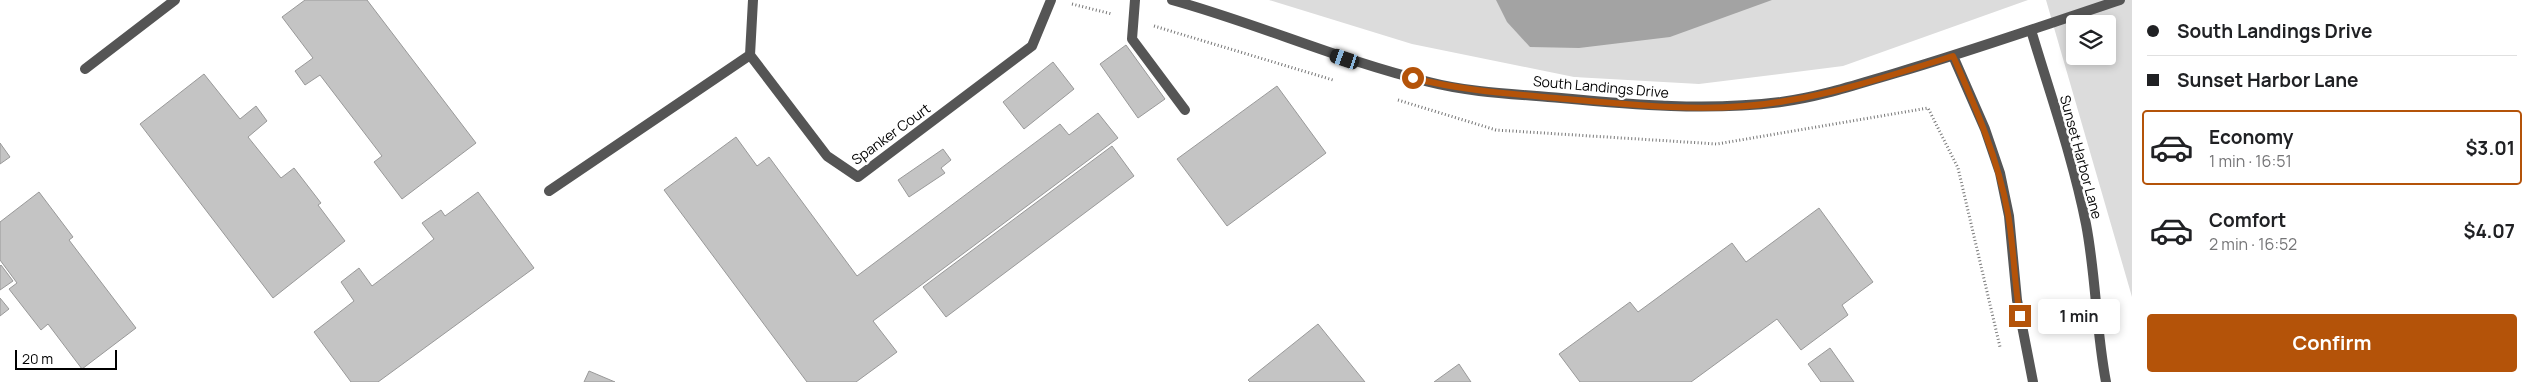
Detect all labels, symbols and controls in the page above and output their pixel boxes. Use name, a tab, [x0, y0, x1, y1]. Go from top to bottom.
map controls	[2066, 15, 2116, 65]
button: layers	[2066, 15, 2116, 65]
text: South Landings Drive	[2177, 18, 2372, 44]
car	[1328, 47, 1361, 71]
route start	[1402, 67, 1424, 89]
text: Sunset Harbor Lane	[2177, 67, 2358, 93]
street label: South Landings Drive	[1532, 71, 1670, 102]
street label: Sunset Harbor Lane	[2056, 93, 2107, 221]
street label: Spanker Court	[847, 98, 934, 169]
text: Economy	[2209, 124, 2293, 150]
icon: car	[2149, 125, 2194, 170]
text: $3.01	[2465, 135, 2515, 161]
text: 1 min · 16:51	[2209, 150, 2292, 172]
text: Comfort	[2209, 207, 2286, 233]
icon: car	[2149, 208, 2194, 253]
text: $4.07	[2463, 218, 2515, 244]
text: 2 min · 16:52	[2209, 233, 2297, 255]
callout: 1 min	[2038, 298, 2120, 334]
route end	[2009, 305, 2031, 327]
text: 1 min	[2059, 305, 2099, 327]
button: Confirm	[2147, 314, 2517, 372]
scale bar	[15, 347, 118, 370]
text: 20 m	[22, 349, 53, 368]

